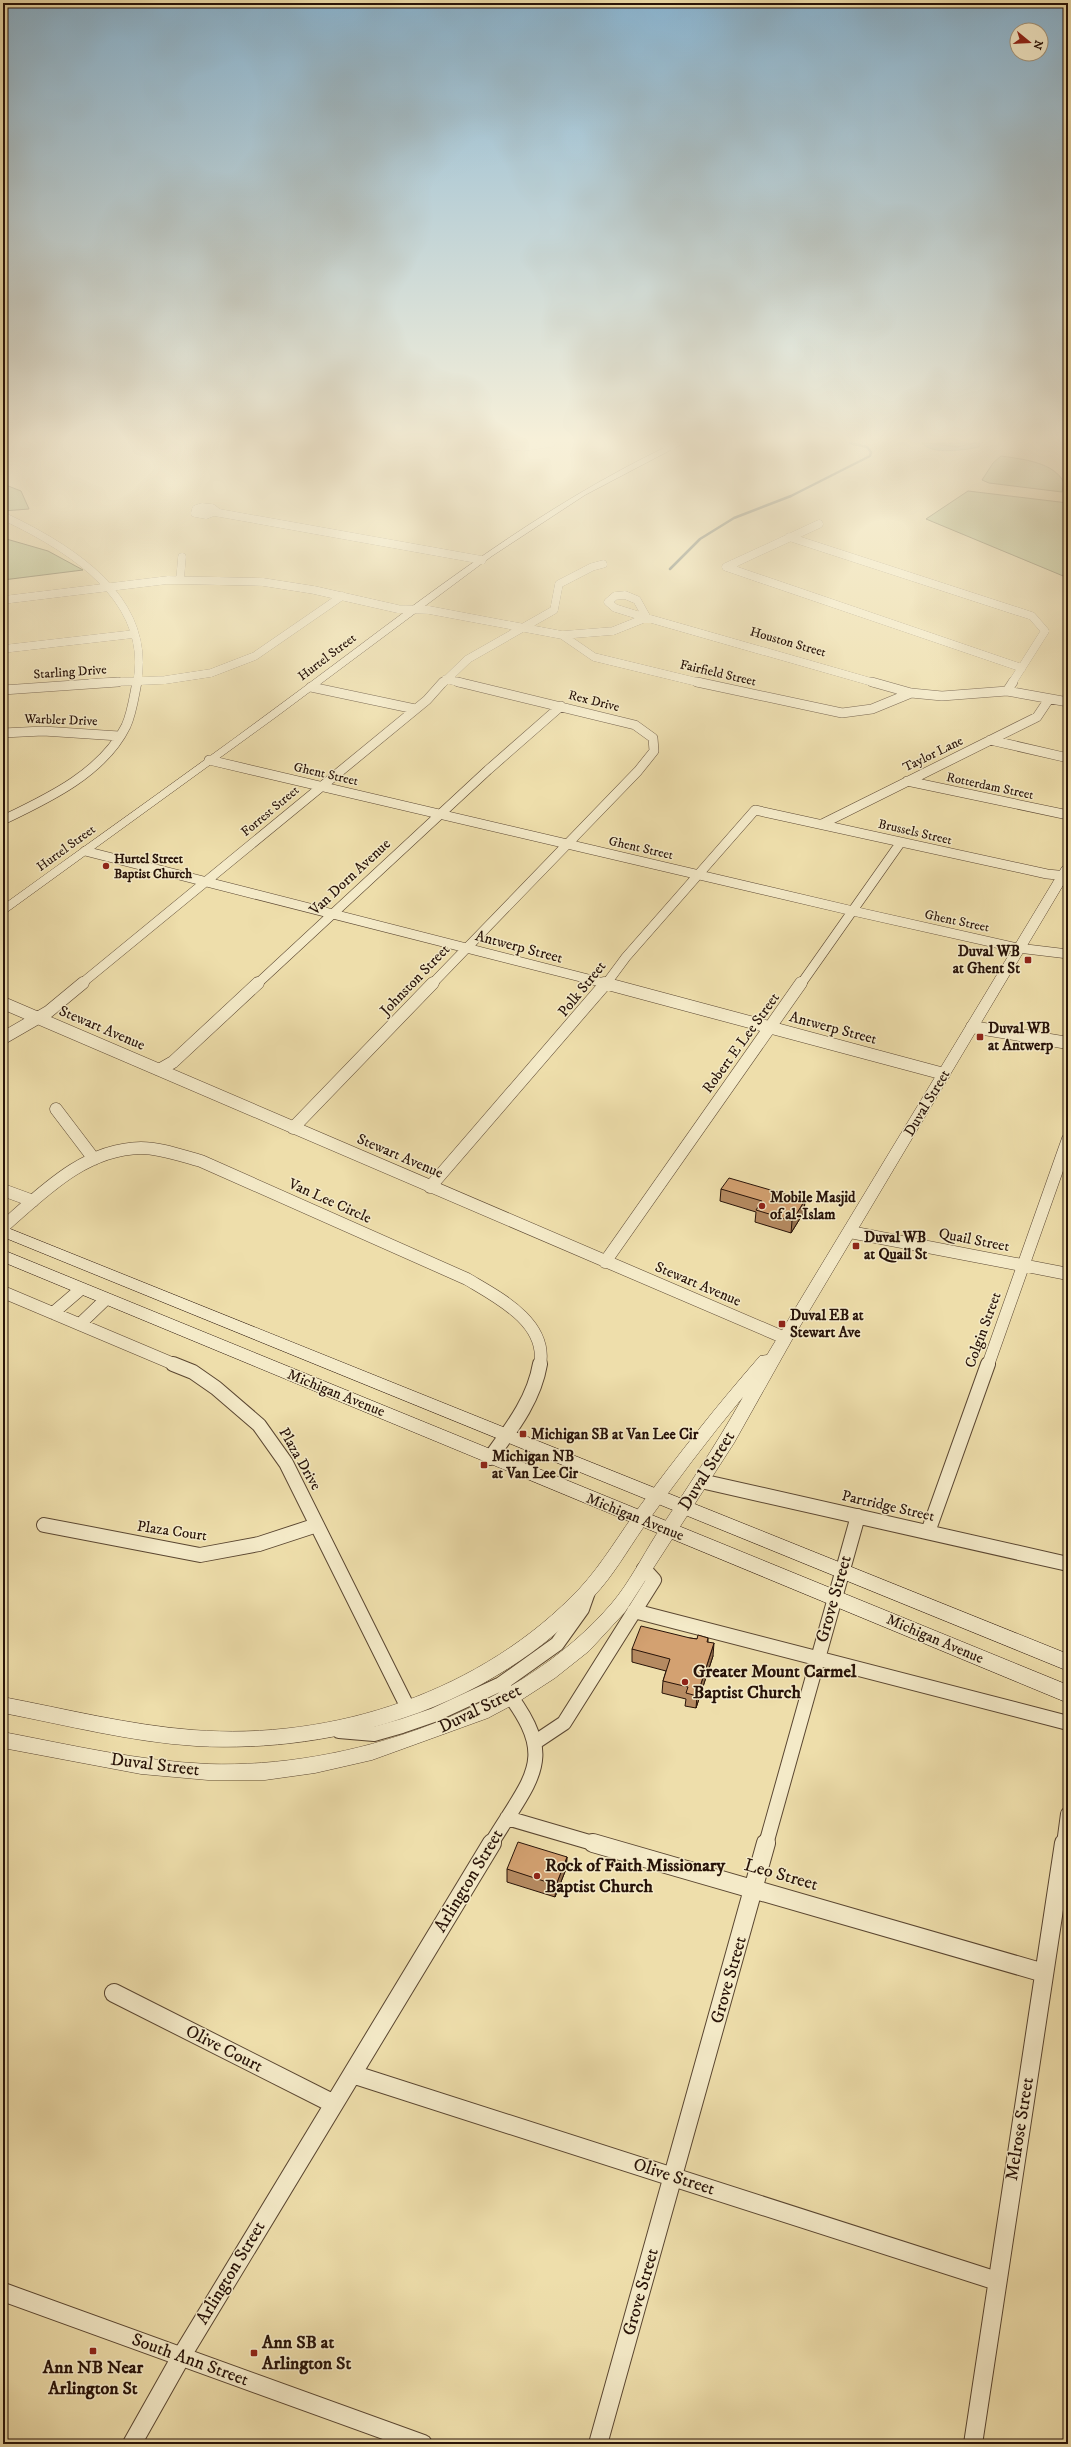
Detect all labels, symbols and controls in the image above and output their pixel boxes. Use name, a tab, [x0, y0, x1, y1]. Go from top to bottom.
north arrow	[1009, 22, 1049, 62]
text: N	[1030, 38, 1046, 51]
street label: Houston Street	[748, 623, 828, 661]
street label: Hurtel Street	[295, 630, 359, 684]
street label: Fairfield Street	[678, 656, 758, 690]
street label: Starling Drive	[33, 661, 107, 683]
street label: Rex Drive	[567, 687, 621, 715]
street label: Warbler Drive	[23, 711, 98, 729]
street label: Taylor Lane	[900, 733, 966, 775]
street label: Ghent Street	[292, 759, 360, 789]
street label: Rotterdam Street	[945, 769, 1035, 803]
street label: Forrest Street	[238, 782, 302, 840]
street label: Brussels Street	[877, 816, 953, 848]
street label: Hurtel Street	[33, 821, 99, 875]
street label: Ghent Street	[607, 833, 675, 863]
street label: Van Dorn Avenue	[305, 834, 395, 920]
place label: Hurtel Street Baptist Church	[114, 851, 192, 883]
marker: Hurtel Street Baptist Church	[101, 861, 111, 871]
street label: Ghent Street	[923, 906, 991, 936]
street label: Antwerp Street	[473, 926, 565, 968]
street label: Johnston Street	[375, 940, 454, 1021]
place label: Duval WB at Ghent St	[953, 942, 1020, 978]
marker: Duval WB at Ghent St	[1023, 955, 1033, 965]
street label: Polk Street	[554, 957, 610, 1021]
street label: Robert E Lee Street	[698, 989, 784, 1097]
street label: Stewart Avenue	[56, 1001, 148, 1055]
street label: Antwerp Street	[787, 1007, 879, 1049]
place label: Duval WB at Antwerp	[988, 1019, 1054, 1055]
marker: Duval WB at Antwerp	[975, 1032, 985, 1042]
street label: Duval Street	[900, 1066, 954, 1140]
street label: Stewart Avenue	[354, 1129, 446, 1183]
street label: Van Lee Circle	[285, 1174, 374, 1228]
place label: Mobile Masjid of al-Islam	[770, 1188, 856, 1224]
marker: Mobile Masjid of al-Islam	[757, 1201, 767, 1211]
street label: Quail Street	[937, 1224, 1011, 1256]
place label: Duval WB at Quail St	[864, 1228, 928, 1264]
marker: Duval WB at Quail St	[851, 1241, 861, 1251]
street label: Stewart Avenue	[652, 1257, 744, 1311]
street label: Colgin Street	[960, 1289, 1006, 1371]
place label: Duval EB at Stewart Ave	[790, 1306, 864, 1342]
marker: Duval EB at Stewart Ave	[777, 1319, 787, 1329]
street label: Michigan Avenue	[284, 1365, 388, 1421]
street label: Plaza Drive	[275, 1424, 325, 1494]
place label: Michigan SB at Van Lee Cir	[531, 1425, 699, 1444]
street label: Duval Street	[674, 1427, 740, 1515]
marker: Michigan SB at Van Lee Cir	[518, 1429, 528, 1439]
place label: Michigan NB at Van Lee Cir	[492, 1447, 579, 1483]
marker: Michigan NB at Van Lee Cir	[479, 1460, 489, 1470]
street label: Partridge Street	[840, 1486, 936, 1526]
street label: Michigan Avenue	[583, 1489, 687, 1545]
street label: Plaza Court	[136, 1517, 208, 1545]
street label: Grove Street	[811, 1553, 857, 1645]
street label: Michigan Avenue	[884, 1610, 986, 1668]
place label: Greater Mount Carmel Baptist Church	[693, 1661, 857, 1704]
marker: Greater Mount Carmel Baptist Church	[680, 1677, 690, 1687]
street label: Duval Street	[435, 1679, 525, 1739]
street label: Duval Street	[109, 1749, 201, 1781]
street label: Arlington Street	[430, 1825, 509, 1937]
street label: Leo Street	[742, 1854, 821, 1896]
place label: Rock of Faith Missionary Baptist Church	[545, 1855, 726, 1898]
marker: Rock of Faith Missionary Baptist Church	[532, 1871, 542, 1881]
street label: Grove Street	[706, 1934, 752, 2026]
street label: Olive Court	[182, 2020, 266, 2078]
street label: Melrose Street	[1001, 2075, 1039, 2182]
street label: Olive Street	[630, 2153, 718, 2201]
street label: Arlington Street	[192, 2217, 271, 2329]
street label: Grove Street	[618, 2246, 664, 2338]
street label: South Ann Street	[129, 2329, 252, 2391]
place label: Ann SB at Arlington St	[261, 2332, 351, 2375]
marker: Ann NB Near Arlington St	[88, 2346, 98, 2356]
marker: Ann SB at Arlington St	[249, 2348, 259, 2358]
place label: Ann NB Near Arlington St	[42, 2357, 143, 2400]

